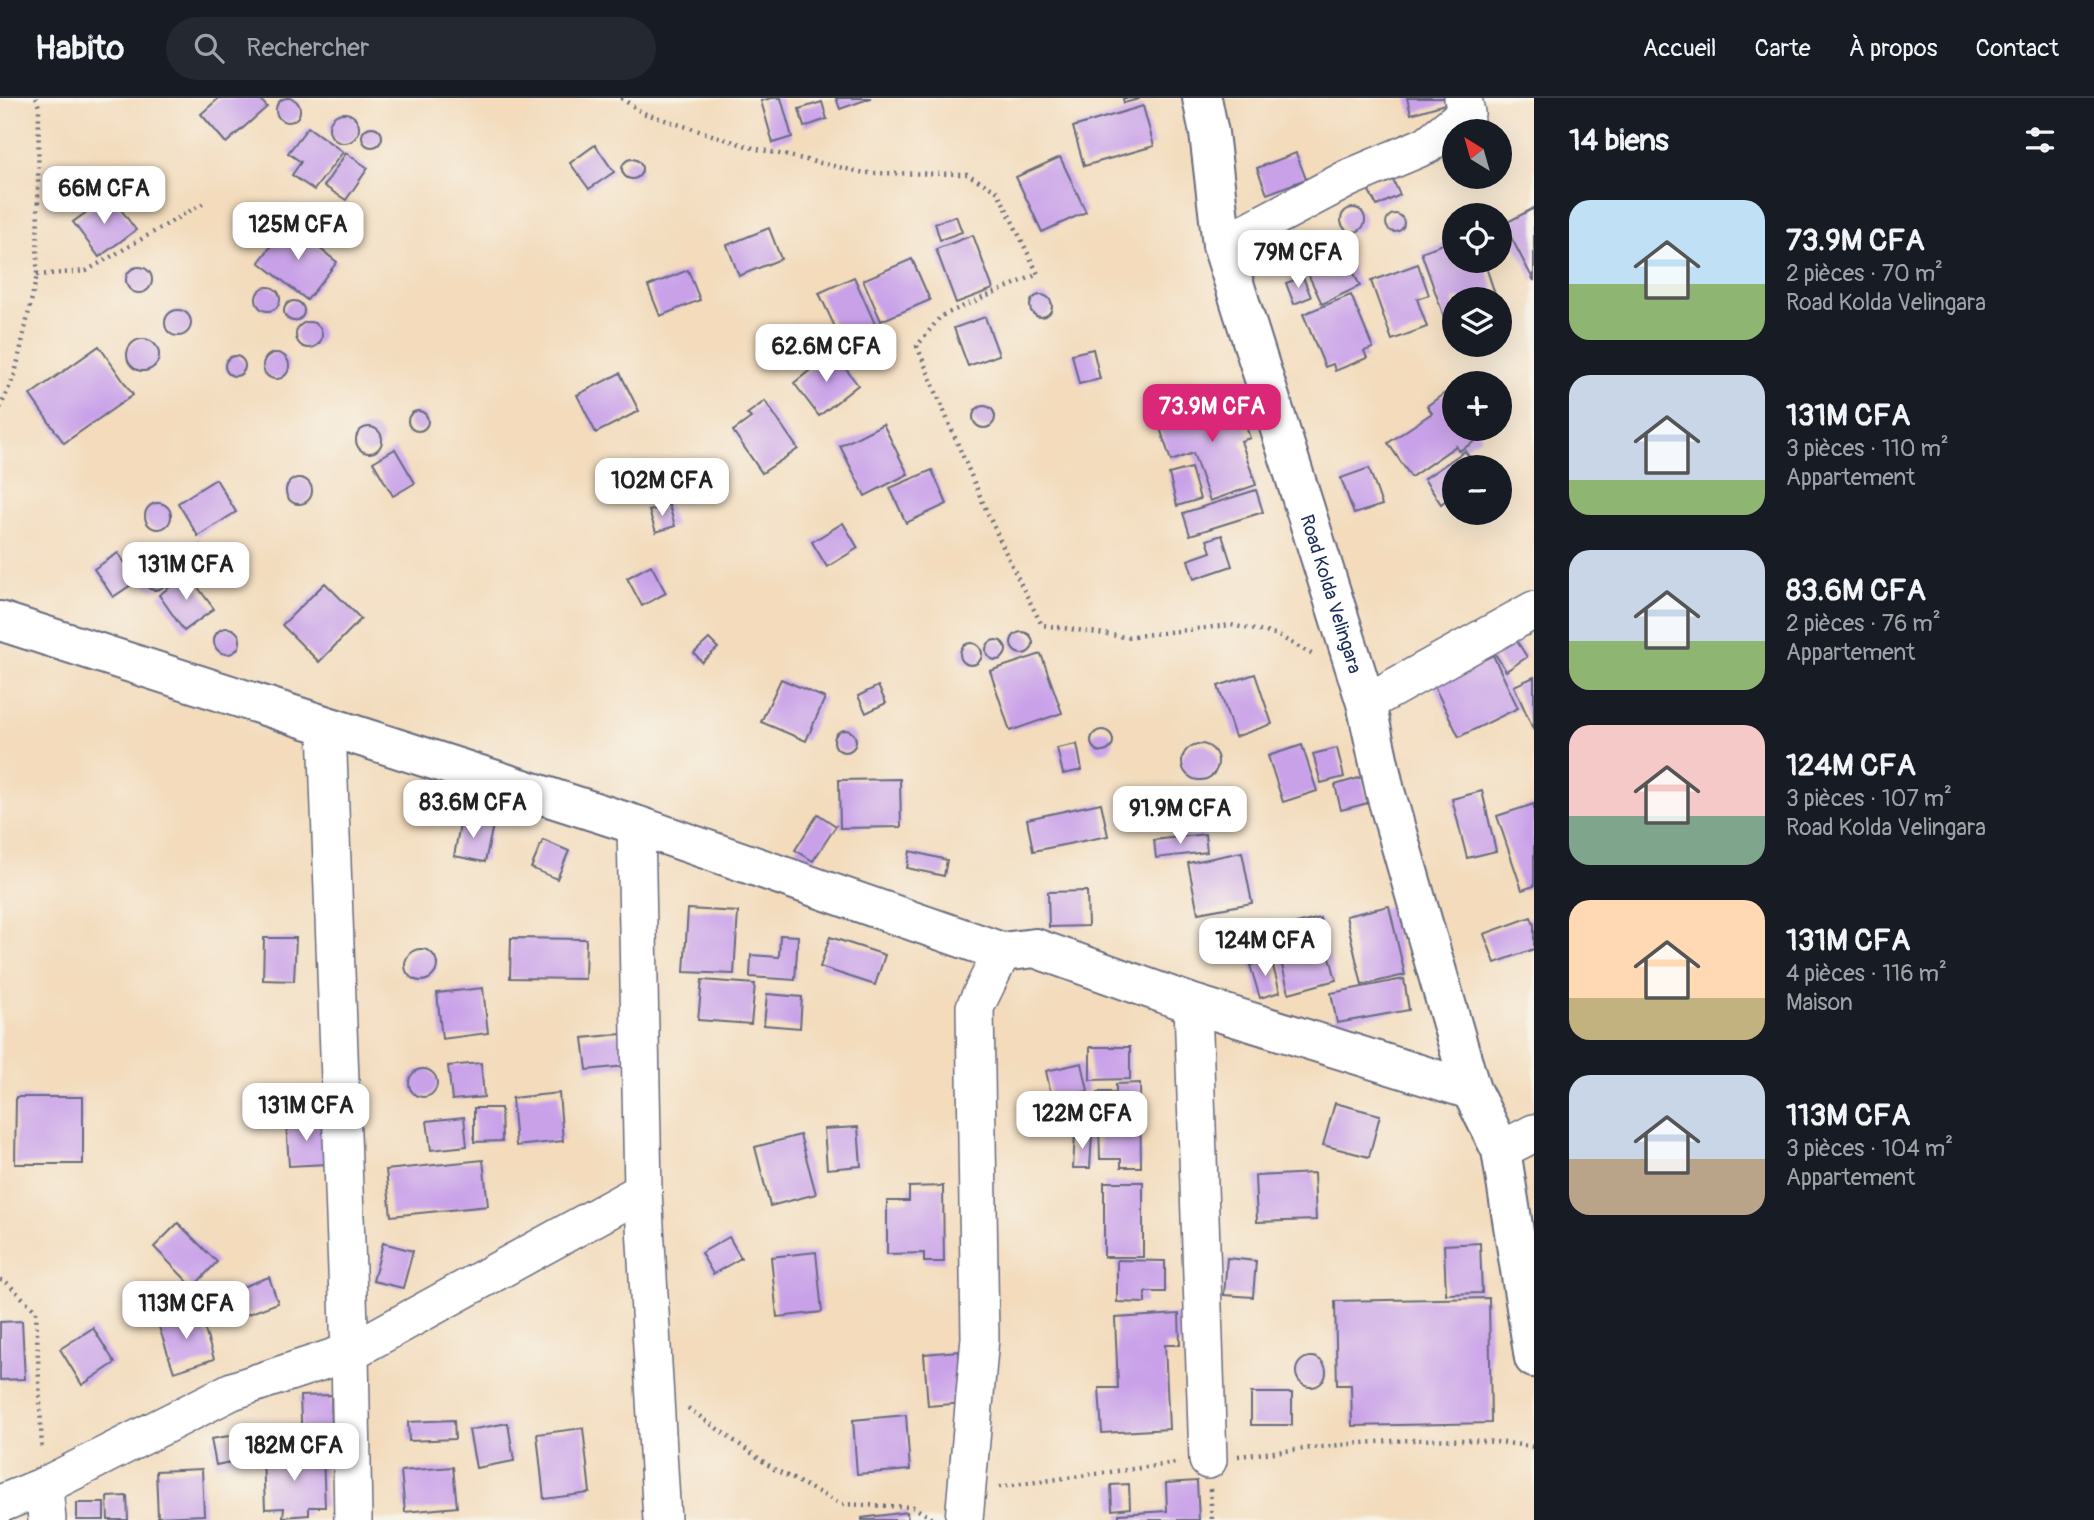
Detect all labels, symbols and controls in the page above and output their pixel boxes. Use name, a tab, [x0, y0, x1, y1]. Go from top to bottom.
search box	[166, 17, 656, 80]
text: Habito	[35, 28, 124, 69]
icon: search	[190, 29, 228, 67]
text: Rechercher	[246, 32, 369, 64]
text: Accueil	[1643, 34, 1717, 63]
text: Carte	[1755, 34, 1811, 63]
text: À propos	[1849, 34, 1938, 63]
text: Contact	[1976, 34, 2059, 63]
north arrow	[1442, 119, 1512, 189]
map controls	[1442, 119, 1512, 525]
icon: filters	[2021, 121, 2059, 159]
text: 14 biens	[1569, 122, 1669, 159]
pin: 66M CFA	[39, 166, 169, 226]
text: 66M CFA	[58, 174, 150, 203]
pin: 125M CFA	[226, 202, 370, 262]
button: locate	[1442, 203, 1512, 273]
text: 125M CFA	[249, 210, 347, 239]
text: 73.9M CFA	[1786, 222, 1925, 259]
icon: home	[1625, 228, 1709, 312]
pin: 79M CFA	[1233, 230, 1363, 290]
text: 79M CFA	[1254, 238, 1342, 267]
text: 2 pièces · 70 m²	[1786, 259, 1943, 288]
button: layers	[1442, 287, 1512, 357]
text: Road Kolda Velingara	[1786, 288, 1986, 317]
pin: 62.6M CFA	[746, 324, 906, 384]
text: 62.6M CFA	[771, 332, 881, 361]
button: +	[1442, 371, 1512, 441]
pin: 73.9M CFA	[1132, 384, 1292, 444]
text: 73.9M CFA	[1159, 392, 1265, 421]
text: 131M CFA	[1786, 397, 1910, 434]
icon: home	[1625, 403, 1709, 487]
text: 3 pièces · 110 m²	[1786, 434, 1949, 463]
button: −	[1442, 455, 1512, 525]
pin: 102M CFA	[590, 458, 734, 518]
text: Appartement	[1786, 463, 1915, 492]
text: 102M CFA	[611, 466, 713, 495]
street label: Road Kolda Velingara	[1294, 512, 1367, 677]
pin: 131M CFA	[114, 542, 258, 602]
text: 131M CFA	[138, 550, 234, 579]
text: 83.6M CFA	[1786, 572, 1926, 609]
icon: home	[1625, 578, 1709, 662]
text: 2 pièces · 76 m²	[1786, 609, 1941, 638]
text: Appartement	[1786, 638, 1915, 667]
text: 124M CFA	[1786, 747, 1916, 784]
icon: home	[1625, 753, 1709, 837]
pin: 83.6M CFA	[393, 780, 553, 840]
text: 3 pièces · 107 m²	[1786, 784, 1952, 813]
pin: 91.9M CFA	[1100, 786, 1260, 846]
text: 83.6M CFA	[419, 788, 527, 817]
text: 91.9M CFA	[1129, 794, 1231, 823]
text: Road Kolda Velingara	[1786, 813, 1986, 842]
pin: 124M CFA	[1193, 918, 1337, 978]
text: 131M CFA	[1786, 922, 1910, 959]
text: 124M CFA	[1215, 926, 1315, 955]
icon: home	[1625, 928, 1709, 1012]
text: 4 pièces · 116 m²	[1786, 959, 1947, 988]
text: Maison	[1786, 988, 1853, 1017]
pin: 131M CFA	[234, 1084, 378, 1143]
text: 131M CFA	[258, 1091, 354, 1120]
pin: 122M CFA	[1010, 1091, 1154, 1151]
text: 113M CFA	[1786, 1097, 1910, 1134]
text: 122M CFA	[1032, 1099, 1132, 1128]
icon: home	[1625, 1103, 1709, 1187]
text: 3 pièces · 104 m²	[1786, 1134, 1953, 1163]
text: Appartement	[1786, 1163, 1915, 1192]
pin: 113M CFA	[114, 1282, 258, 1341]
text: 113M CFA	[138, 1289, 234, 1318]
pin: 182M CFA	[222, 1424, 366, 1483]
text: 182M CFA	[245, 1431, 343, 1460]

